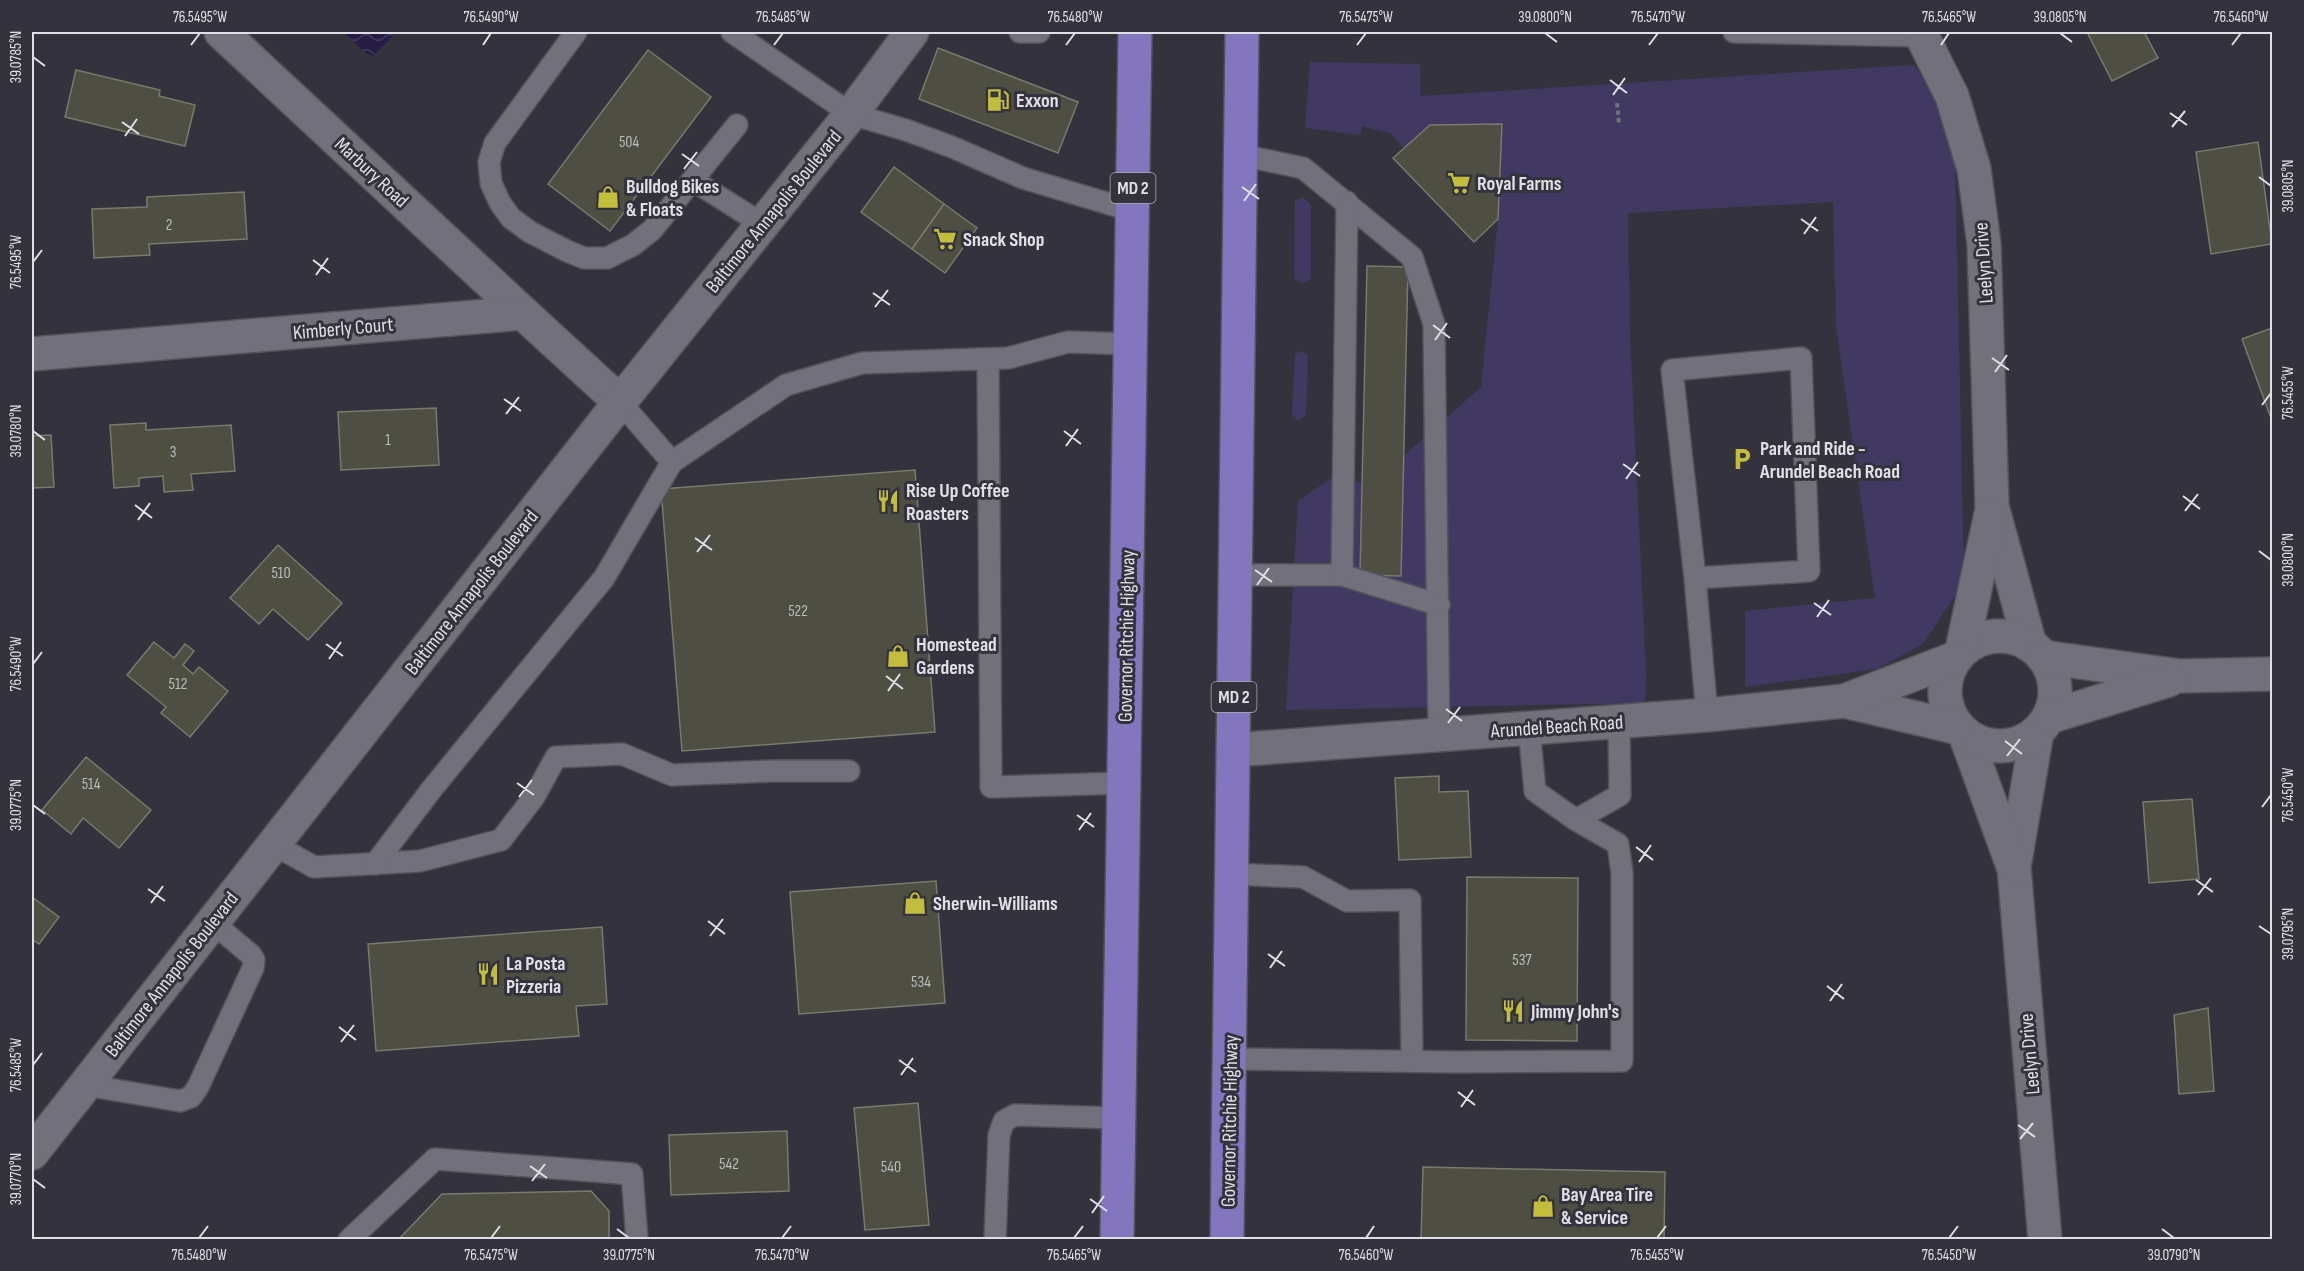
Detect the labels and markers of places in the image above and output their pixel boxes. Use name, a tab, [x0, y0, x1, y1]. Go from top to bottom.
fuel station icon: Exxon	[985, 87, 1011, 113]
place label: Exxon	[1016, 89, 1059, 113]
supermarket icon: Royal Farms	[1446, 170, 1472, 196]
place label: Royal Farms	[1477, 172, 1562, 196]
place label: Bulldog Bikes & Floats	[626, 175, 719, 222]
shop icon: Bulldog Bikes & Floats	[595, 184, 621, 210]
supermarket icon: Snack Shop	[932, 226, 958, 252]
place label: Snack Shop	[963, 228, 1044, 252]
place label: Park and Ride - Arundel Beach Road	[1759, 437, 1900, 484]
parking icon: Park and Ride - Arundel Beach Road	[1729, 446, 1755, 472]
place label: Rise Up Coffee Roasters	[906, 479, 1010, 526]
restaurant icon: Rise Up Coffee Roasters	[875, 488, 901, 514]
place label: Homestead Gardens	[916, 633, 997, 680]
shop icon: Homestead Gardens	[885, 643, 911, 669]
shop icon: Sherwin-Williams	[902, 890, 928, 916]
place label: Sherwin-Williams	[933, 892, 1058, 916]
place label: La Posta Pizzeria	[506, 952, 566, 999]
restaurant icon: La Posta Pizzeria	[475, 961, 501, 987]
restaurant icon: Jimmy John's	[1500, 998, 1526, 1024]
place label: Jimmy John's	[1530, 1000, 1620, 1024]
place label: Bay Area Tire & Service	[1561, 1183, 1653, 1230]
shop icon: Bay Area Tire & Service	[1530, 1193, 1556, 1219]

